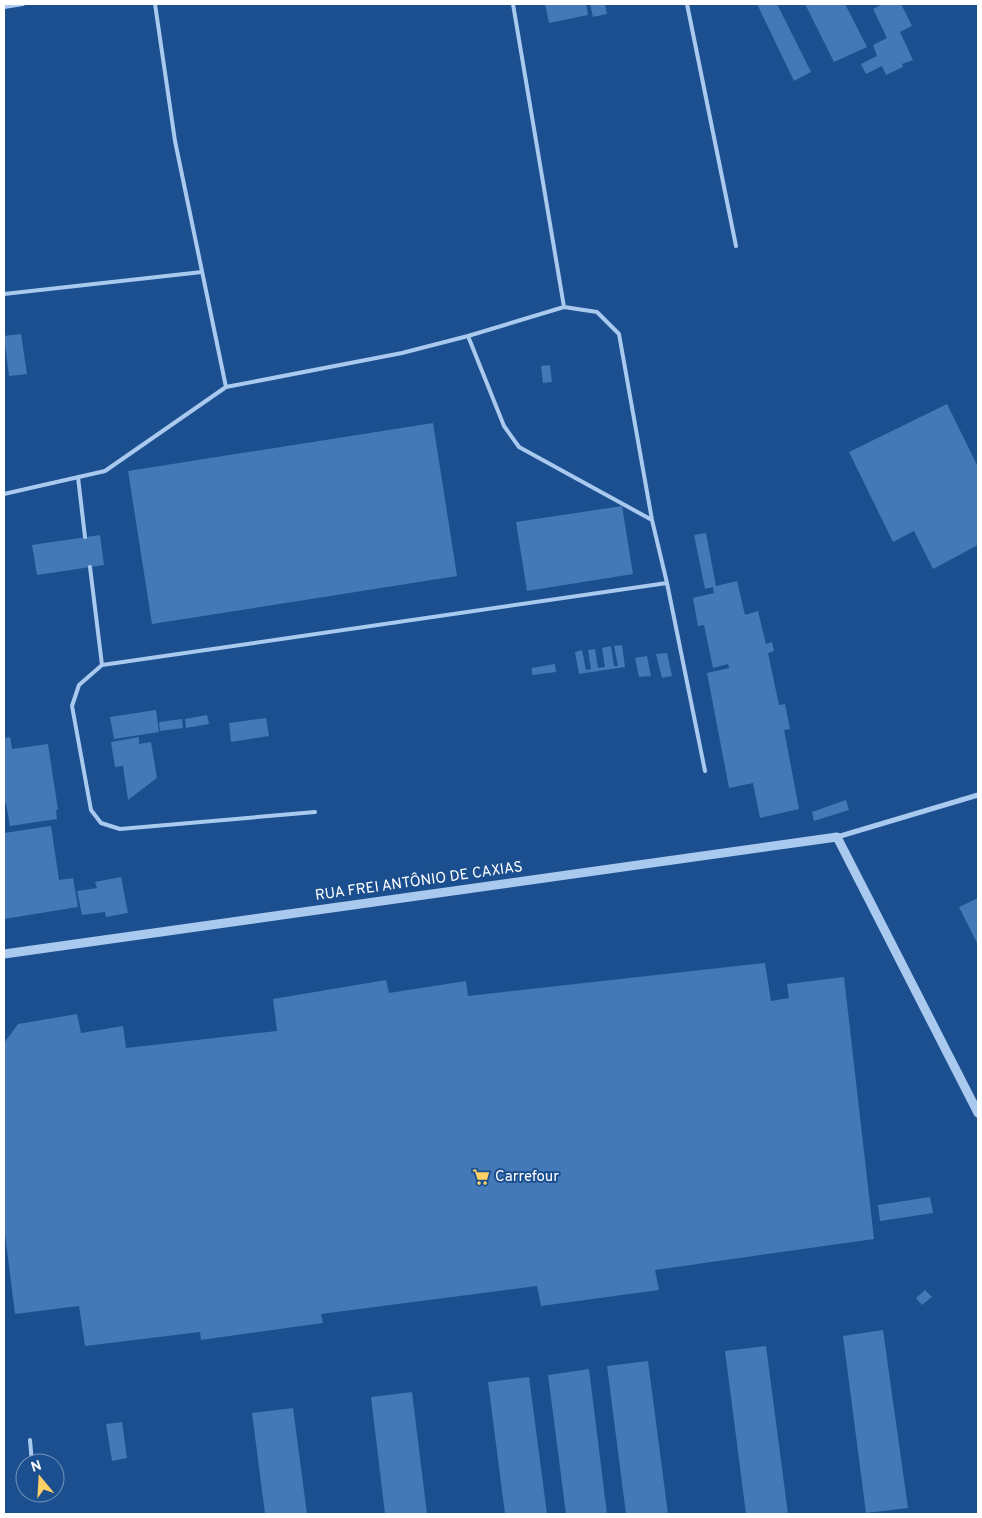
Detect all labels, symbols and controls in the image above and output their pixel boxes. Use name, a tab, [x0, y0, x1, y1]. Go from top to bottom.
street label: RUA FREI ANTÔNIO DE CAXIAS	[314, 856, 524, 906]
supermarket icon: Carrefour	[471, 1167, 491, 1187]
place label: Carrefour	[495, 1168, 559, 1187]
north arrow	[15, 1453, 65, 1503]
text: N	[29, 1457, 44, 1477]

